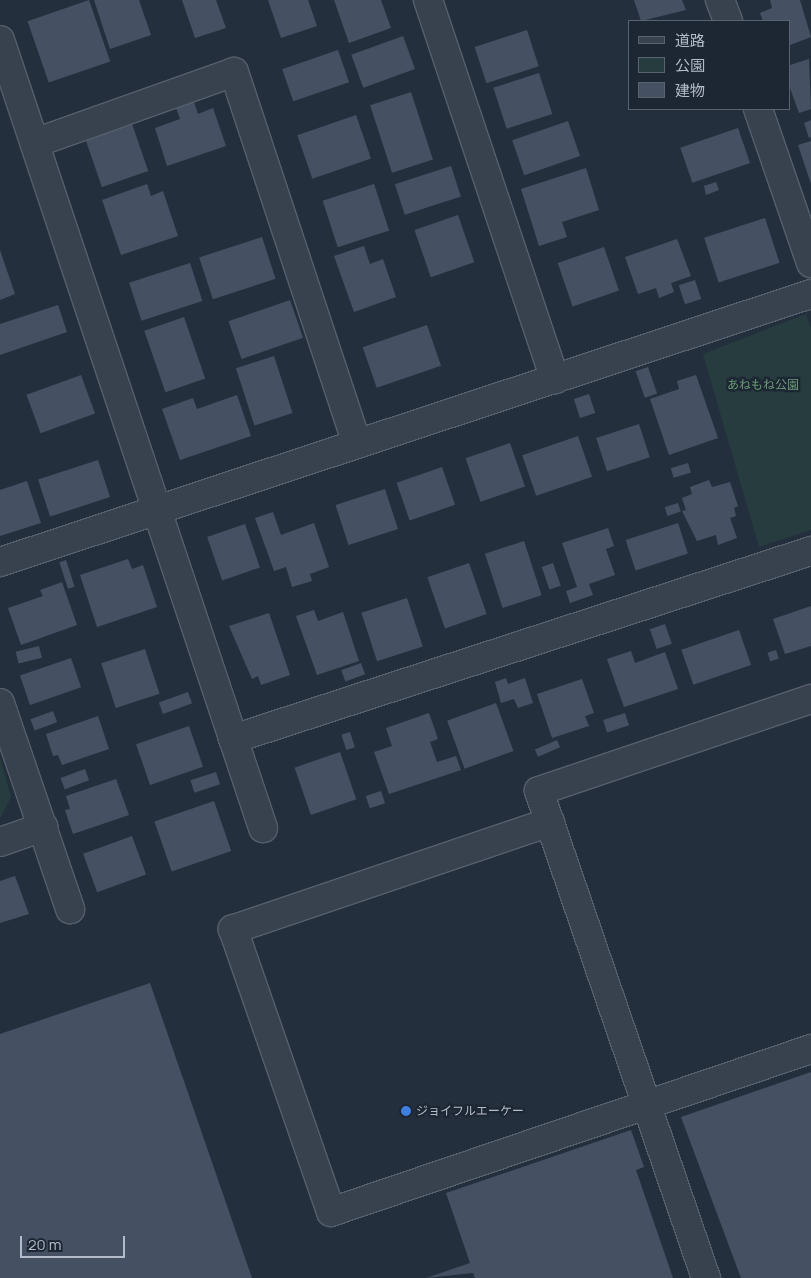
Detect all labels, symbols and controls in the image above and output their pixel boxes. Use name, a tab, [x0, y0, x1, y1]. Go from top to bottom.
legend	[628, 20, 791, 110]
text: 道路	[675, 30, 705, 51]
text: 公園	[675, 55, 705, 76]
text: 建物	[675, 80, 705, 101]
park label: あねもね公園	[727, 378, 799, 392]
place label: ジョイフルエーケー	[416, 1104, 524, 1118]
marker: ジョイフルエーケー	[400, 1105, 412, 1117]
scale bar	[22, 1226, 128, 1258]
text: 20 m	[28, 1234, 61, 1255]

